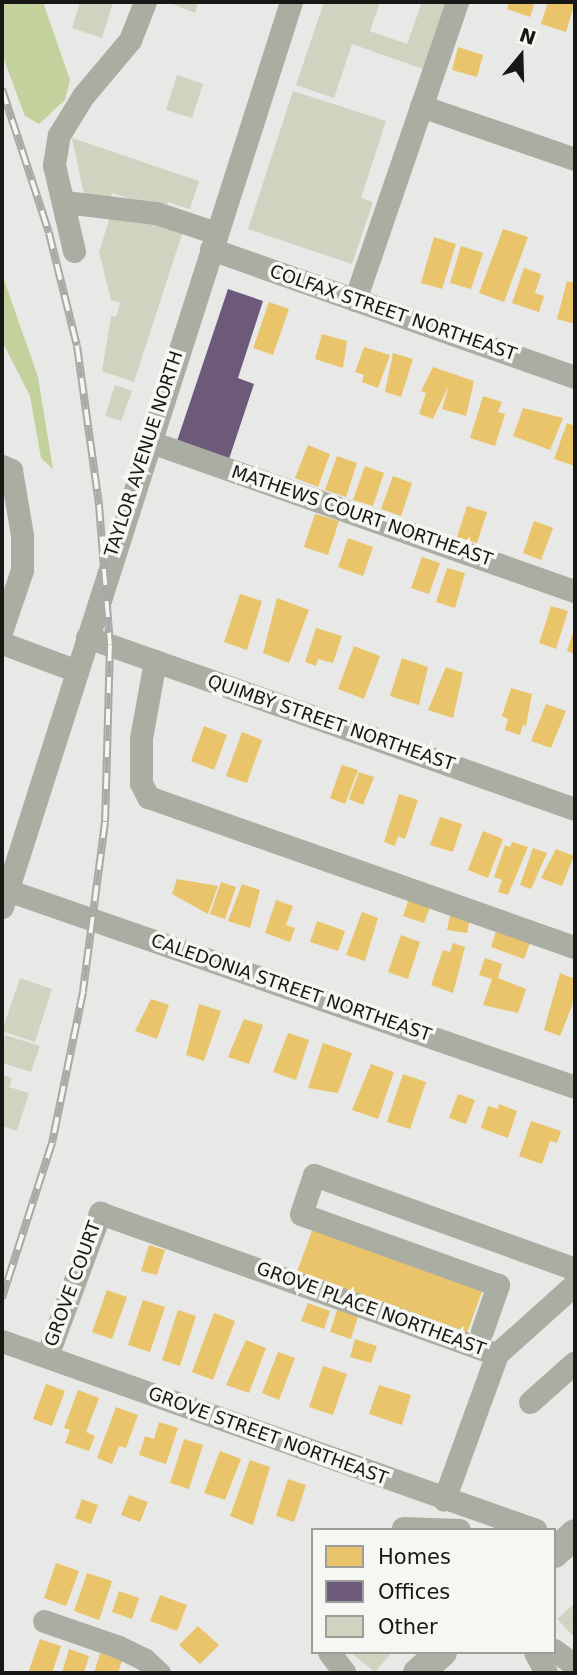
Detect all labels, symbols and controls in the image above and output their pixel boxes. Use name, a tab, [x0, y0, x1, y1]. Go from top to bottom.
north arrow	[486, 21, 556, 91]
text: N	[517, 23, 539, 49]
street label: COLFAX STREET NORTHEAST	[267, 261, 519, 365]
street label: TAYLOR AVENUE NORTH	[100, 348, 188, 560]
street label: MATHEWS COURT NORTHEAST	[229, 461, 495, 571]
street label: QUIMBY STREET NORTHEAST	[205, 670, 457, 776]
street label: CALEDONIA STREET NORTHEAST	[148, 930, 434, 1046]
street label: GROVE COURT	[40, 1218, 106, 1350]
street label: GROVE PLACE NORTHEAST	[254, 1257, 488, 1361]
street label: GROVE STREET NORTHEAST	[145, 1382, 391, 1490]
legend	[311, 1528, 556, 1654]
text: Homes	[378, 1545, 451, 1569]
text: Offices	[378, 1580, 450, 1604]
text: Other	[378, 1615, 438, 1639]

